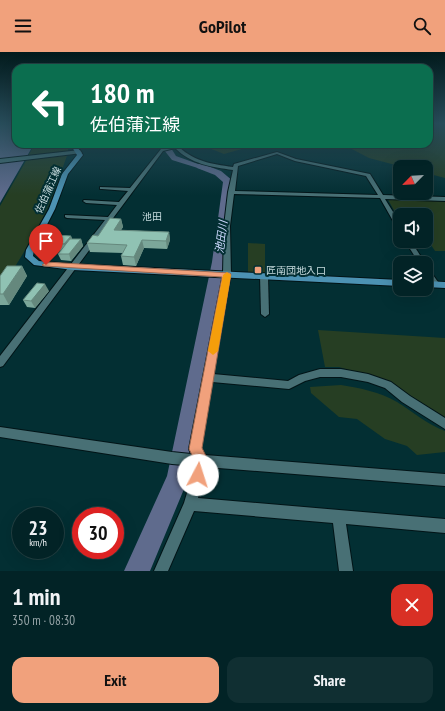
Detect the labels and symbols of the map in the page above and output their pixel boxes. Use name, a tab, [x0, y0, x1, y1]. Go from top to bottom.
north arrow	[393, 160, 433, 200]
street label: 佐伯蒲江線	[32, 165, 64, 215]
district label: 池田	[142, 210, 162, 223]
water label: 池田川	[212, 219, 230, 254]
pin	[29, 224, 63, 265]
place label: 匠南団地入口	[266, 264, 326, 277]
marker: 匠南団地入口	[253, 265, 263, 275]
position arrow	[177, 454, 219, 496]
speed limit sign: 30	[72, 507, 124, 559]

